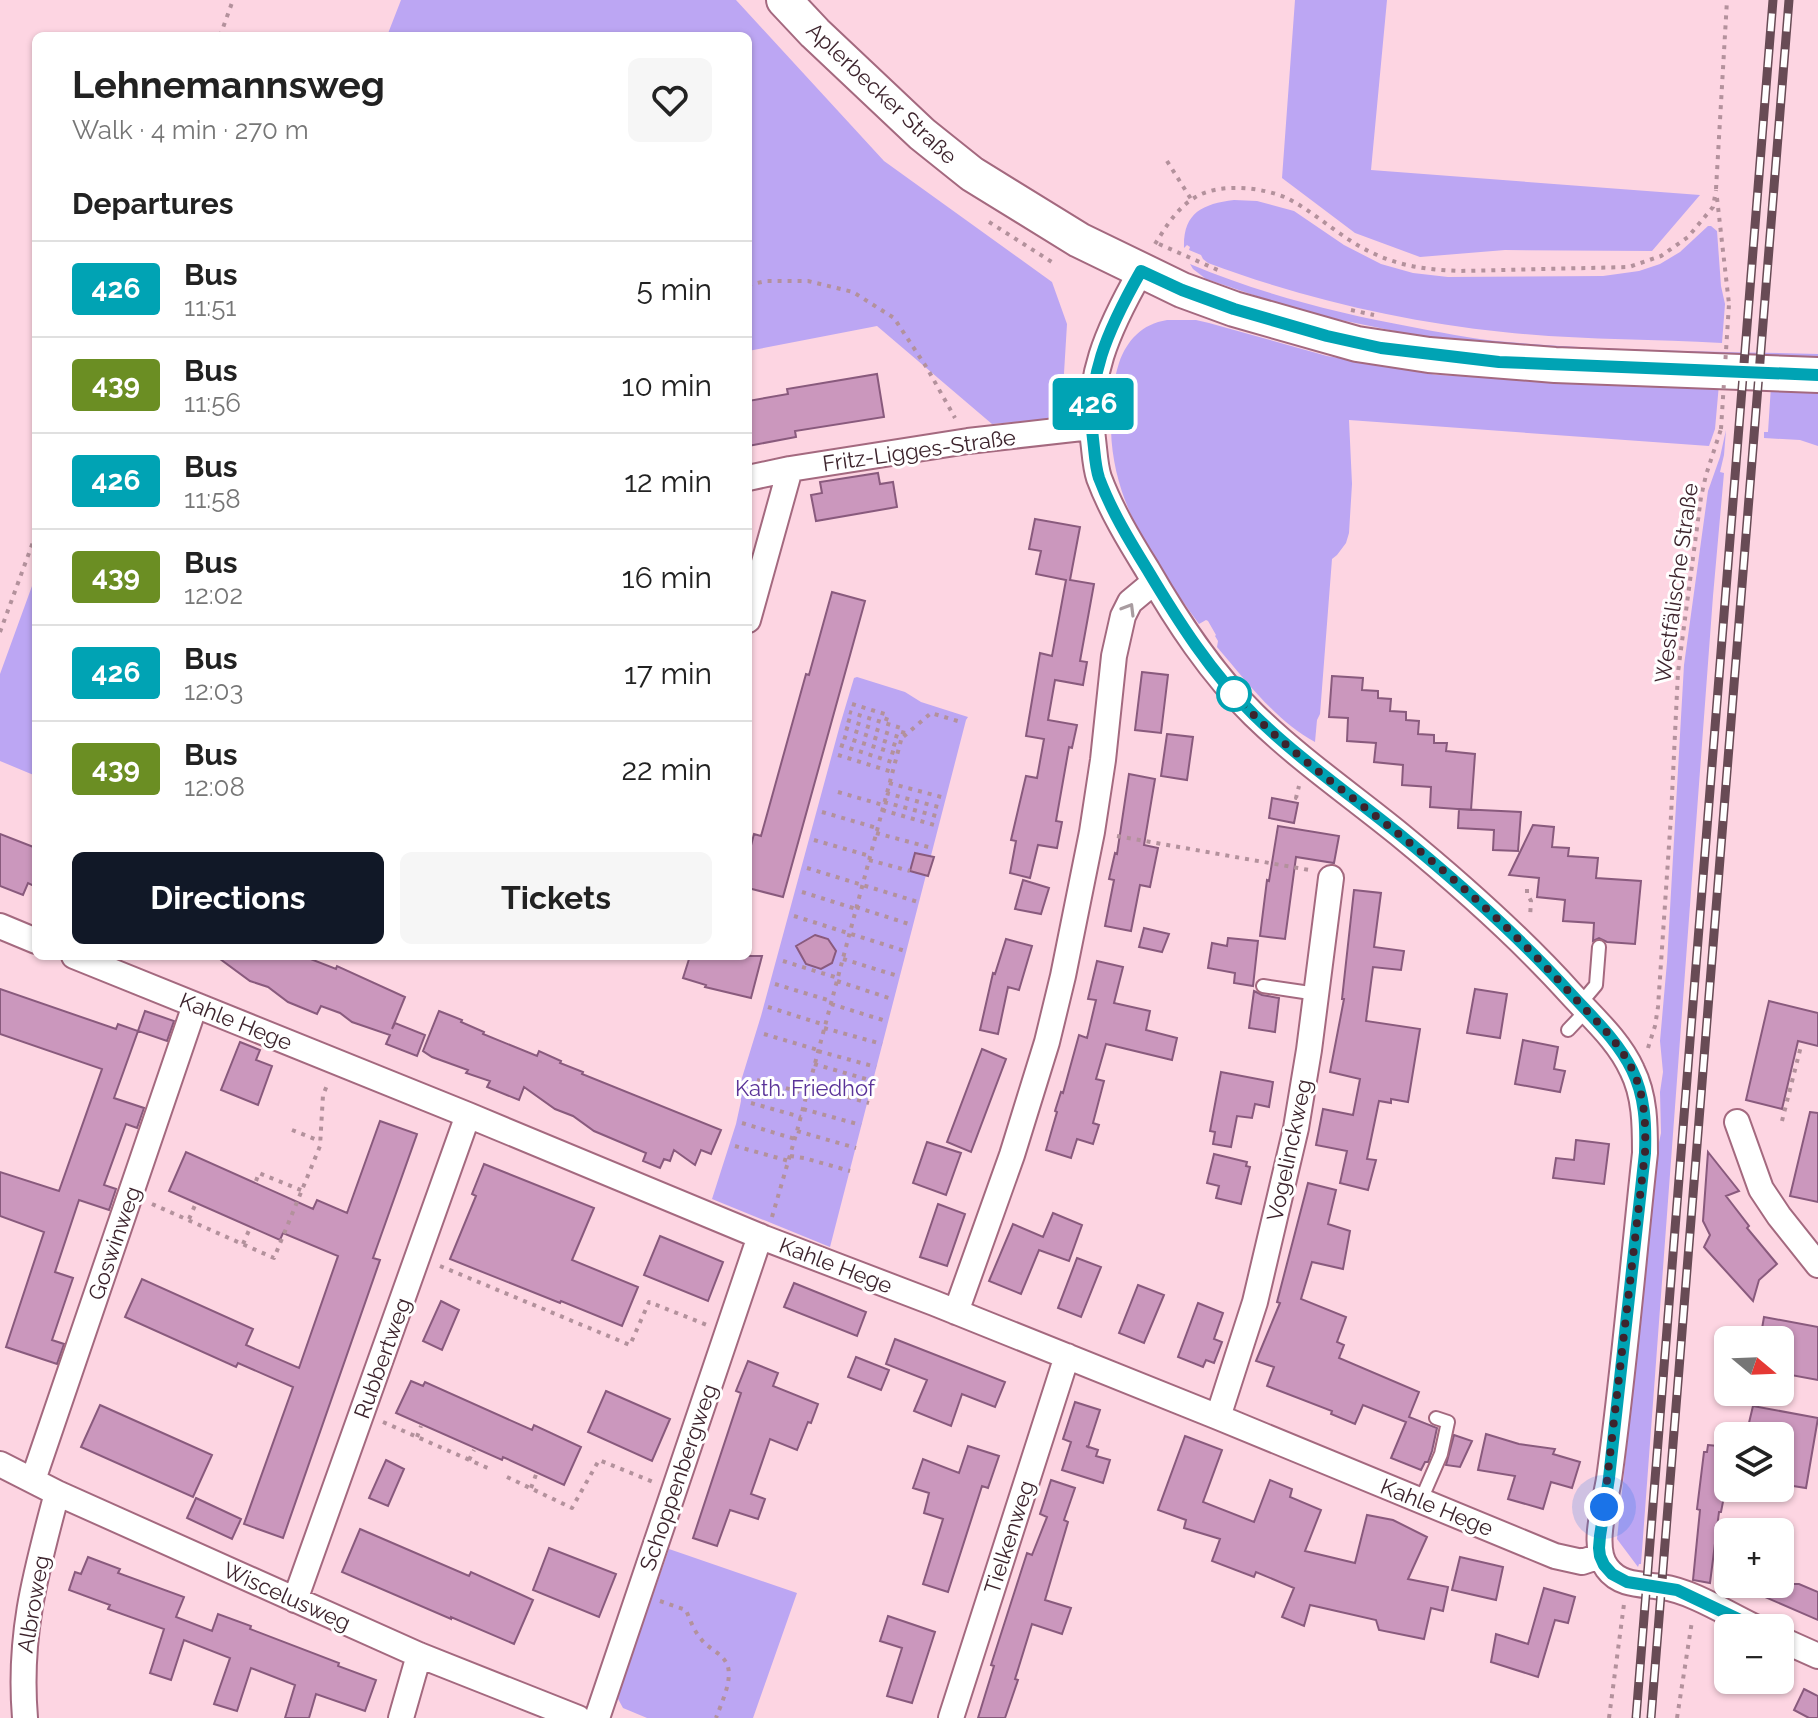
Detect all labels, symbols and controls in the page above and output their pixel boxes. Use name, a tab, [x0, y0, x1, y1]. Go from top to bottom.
street label: Aplerbecker Straße	[802, 17, 962, 169]
button: heart	[628, 58, 712, 142]
text: Lehnemannsweg	[72, 62, 385, 107]
text: Walk · 4 min · 270 m	[72, 115, 309, 145]
text: Departures	[72, 186, 234, 221]
text: Bus	[184, 257, 238, 292]
text: 426	[92, 272, 140, 305]
text: 5 min	[636, 272, 712, 307]
text: 11:51	[184, 292, 236, 322]
text: Bus	[184, 353, 238, 388]
text: 439	[92, 368, 140, 401]
text: 10 min	[622, 368, 712, 403]
line badge: 426	[1047, 378, 1139, 430]
text: 426	[1069, 387, 1117, 420]
text: 11:56	[184, 388, 241, 418]
street label: Fritz-Ligges-Straße	[821, 424, 1017, 476]
text: Bus	[184, 449, 238, 484]
text: 426	[92, 464, 140, 497]
text: 12 min	[624, 464, 712, 499]
street label: Westfälische Straße	[1649, 481, 1703, 685]
text: 11:58	[184, 484, 241, 514]
text: Bus	[184, 545, 238, 580]
text: 439	[92, 560, 140, 593]
text: 16 min	[622, 560, 712, 595]
text: 12:02	[184, 580, 243, 610]
one-way arrow	[1119, 603, 1134, 618]
text: Bus	[184, 641, 238, 676]
text: 426	[92, 656, 140, 689]
text: 17 min	[624, 656, 712, 691]
text: 12:03	[184, 676, 243, 706]
unlabelled marker	[1217, 677, 1251, 711]
text: Bus	[184, 737, 238, 772]
text: 439	[92, 752, 140, 785]
text: 22 min	[621, 752, 712, 787]
text: 12:08	[184, 772, 245, 802]
button: Directions	[72, 852, 384, 944]
button: Tickets	[400, 852, 712, 944]
street label: Kahle Hege	[176, 987, 296, 1055]
park label: Kath. Friedhof	[735, 1075, 876, 1101]
street label: Vogelinckweg	[1261, 1077, 1317, 1223]
street label: Goswinweg	[82, 1183, 146, 1303]
street label: Kahle Hege	[776, 1232, 896, 1298]
street label: Rubbertweg	[348, 1294, 416, 1422]
north arrow	[1714, 1326, 1794, 1406]
map controls	[1714, 1326, 1794, 1694]
street label: Schoppenbergweg	[634, 1380, 722, 1574]
button: layers	[1714, 1422, 1794, 1502]
street label: Kahle Hege	[1377, 1473, 1497, 1541]
street label: Tielkenweg	[978, 1477, 1040, 1597]
your location	[1584, 1487, 1624, 1527]
button: +	[1714, 1518, 1794, 1598]
street label: Albroweg	[12, 1553, 54, 1655]
street label: Wiscelusweg	[219, 1556, 355, 1636]
button: −	[1714, 1614, 1794, 1694]

